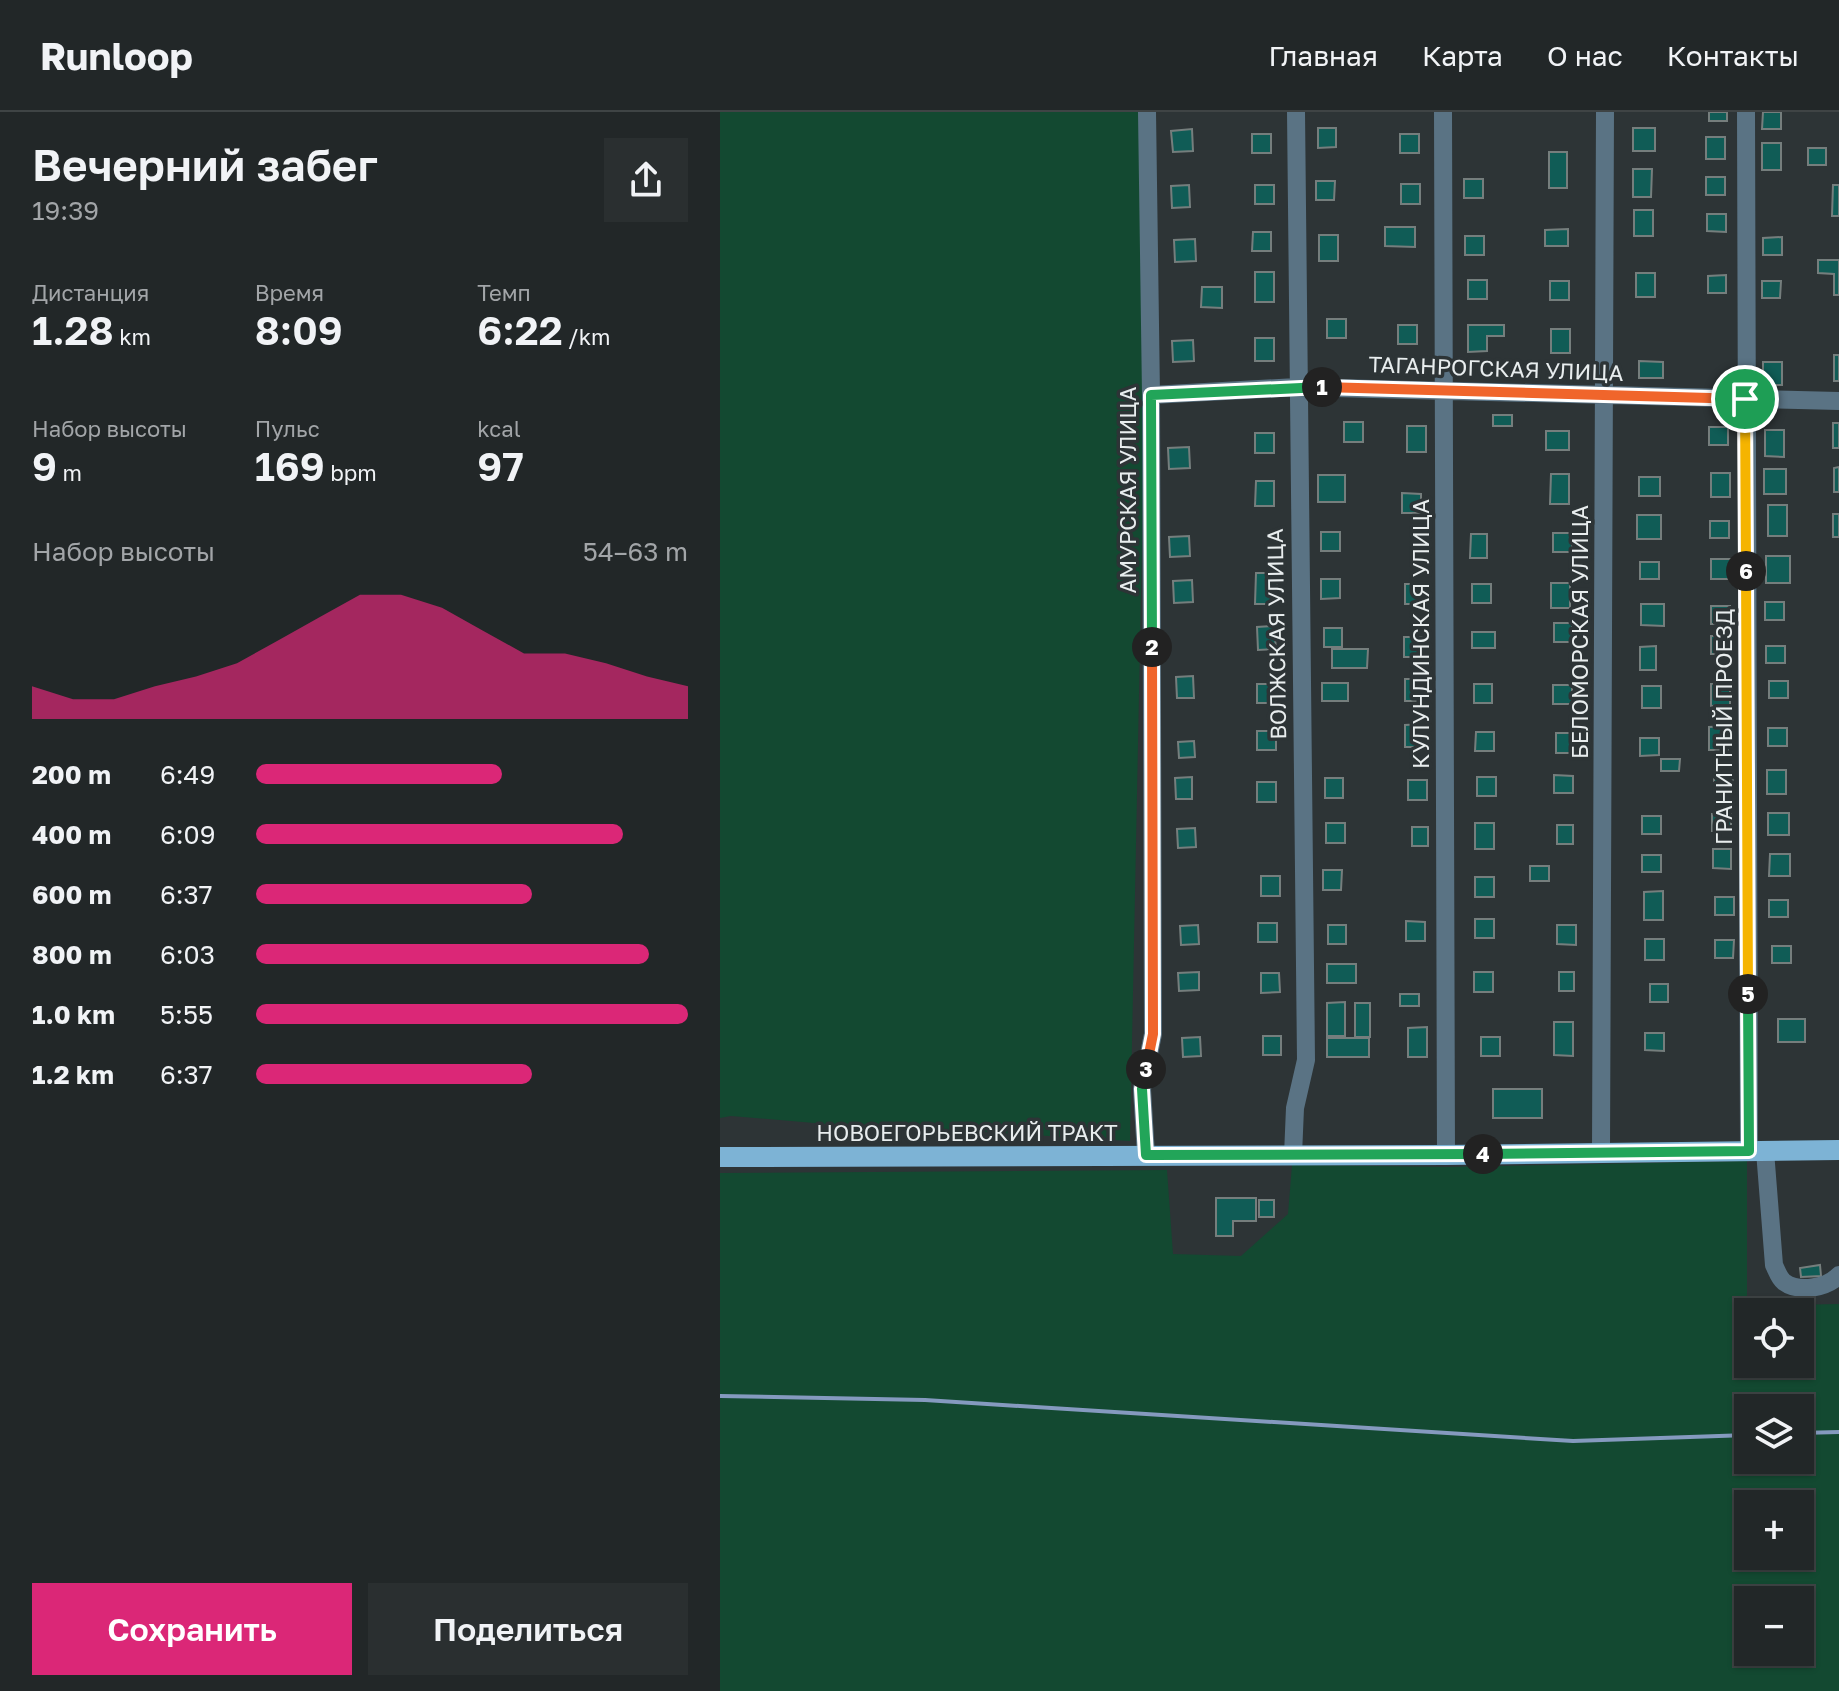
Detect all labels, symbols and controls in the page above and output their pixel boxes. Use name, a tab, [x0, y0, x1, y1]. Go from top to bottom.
text: Runloop	[40, 33, 193, 78]
text: Главная	[1268, 39, 1378, 72]
text: Карта	[1422, 39, 1503, 72]
text: О нас	[1547, 39, 1623, 72]
text: Контакты	[1667, 39, 1799, 72]
text: Вечерний забег	[32, 138, 378, 191]
button: share	[604, 138, 688, 222]
text: 19:39	[32, 195, 99, 226]
text: Дистанция	[32, 279, 149, 306]
text: Время	[255, 279, 324, 306]
text: Темп	[477, 279, 531, 306]
text: 1.28	[32, 306, 114, 354]
text: 8:09	[255, 306, 343, 354]
text: 6:22	[477, 306, 563, 354]
text: km	[114, 323, 151, 350]
text: /km	[563, 323, 611, 350]
street label: ТАГАНРОГСКАЯ УЛИЦА	[1368, 350, 1624, 386]
pin	[1711, 365, 1779, 433]
pin: 1	[1302, 367, 1342, 407]
text: 1	[1316, 373, 1328, 400]
icon: arrive	[1723, 377, 1767, 421]
street label: АМУРСКАЯ УЛИЦА	[1114, 386, 1141, 594]
text: Набор высоты	[32, 415, 187, 442]
text: Пульс	[255, 415, 320, 442]
text: kcal	[477, 415, 521, 442]
text: 9	[32, 442, 57, 490]
text: 169	[255, 442, 325, 490]
text: 97	[477, 442, 524, 490]
text: m	[57, 459, 82, 486]
text: bpm	[325, 459, 377, 486]
street label: КУЛУНДИНСКАЯ УЛИЦА	[1407, 499, 1434, 769]
street label: БЕЛОМОРСКАЯ УЛИЦА	[1566, 505, 1593, 759]
street label: ВОЛЖСКАЯ УЛИЦА	[1261, 528, 1291, 740]
text: Набор высоты	[32, 536, 215, 567]
text: 54–63 m	[583, 536, 688, 567]
pin: 6	[1726, 551, 1766, 591]
text: 6	[1739, 557, 1753, 584]
street label: ГРАНИТНЫЙ ПРОЕЗД	[1710, 609, 1737, 845]
pin: 2	[1132, 627, 1172, 667]
text: 2	[1145, 633, 1159, 660]
text: 200 m	[32, 759, 111, 790]
text: 6:49	[160, 759, 215, 790]
text: 400 m	[32, 819, 111, 850]
text: 6:09	[160, 819, 215, 850]
text: 600 m	[32, 879, 112, 910]
text: 6:37	[160, 879, 213, 910]
text: 800 m	[32, 939, 112, 970]
text: 6:03	[160, 939, 215, 970]
pin: 5	[1728, 974, 1768, 1014]
text: 5	[1741, 980, 1755, 1007]
text: 1.0 km	[32, 999, 115, 1030]
text: 5:55	[160, 999, 213, 1030]
pin: 3	[1126, 1049, 1166, 1089]
text: 3	[1139, 1055, 1153, 1082]
text: 1.2 km	[32, 1059, 114, 1090]
text: 6:37	[160, 1059, 213, 1090]
street label: НОВОЕГОРЬЕВСКИЙ ТРАКТ	[816, 1119, 1118, 1146]
pin: 4	[1463, 1134, 1503, 1174]
text: 4	[1476, 1140, 1490, 1167]
map controls	[1734, 1298, 1814, 1666]
button: locate	[1734, 1298, 1814, 1378]
button: layers	[1734, 1394, 1814, 1474]
button: +	[1734, 1490, 1814, 1570]
button: Сохранить	[32, 1583, 352, 1675]
button: Поделиться	[368, 1583, 688, 1675]
button: −	[1734, 1586, 1814, 1666]

